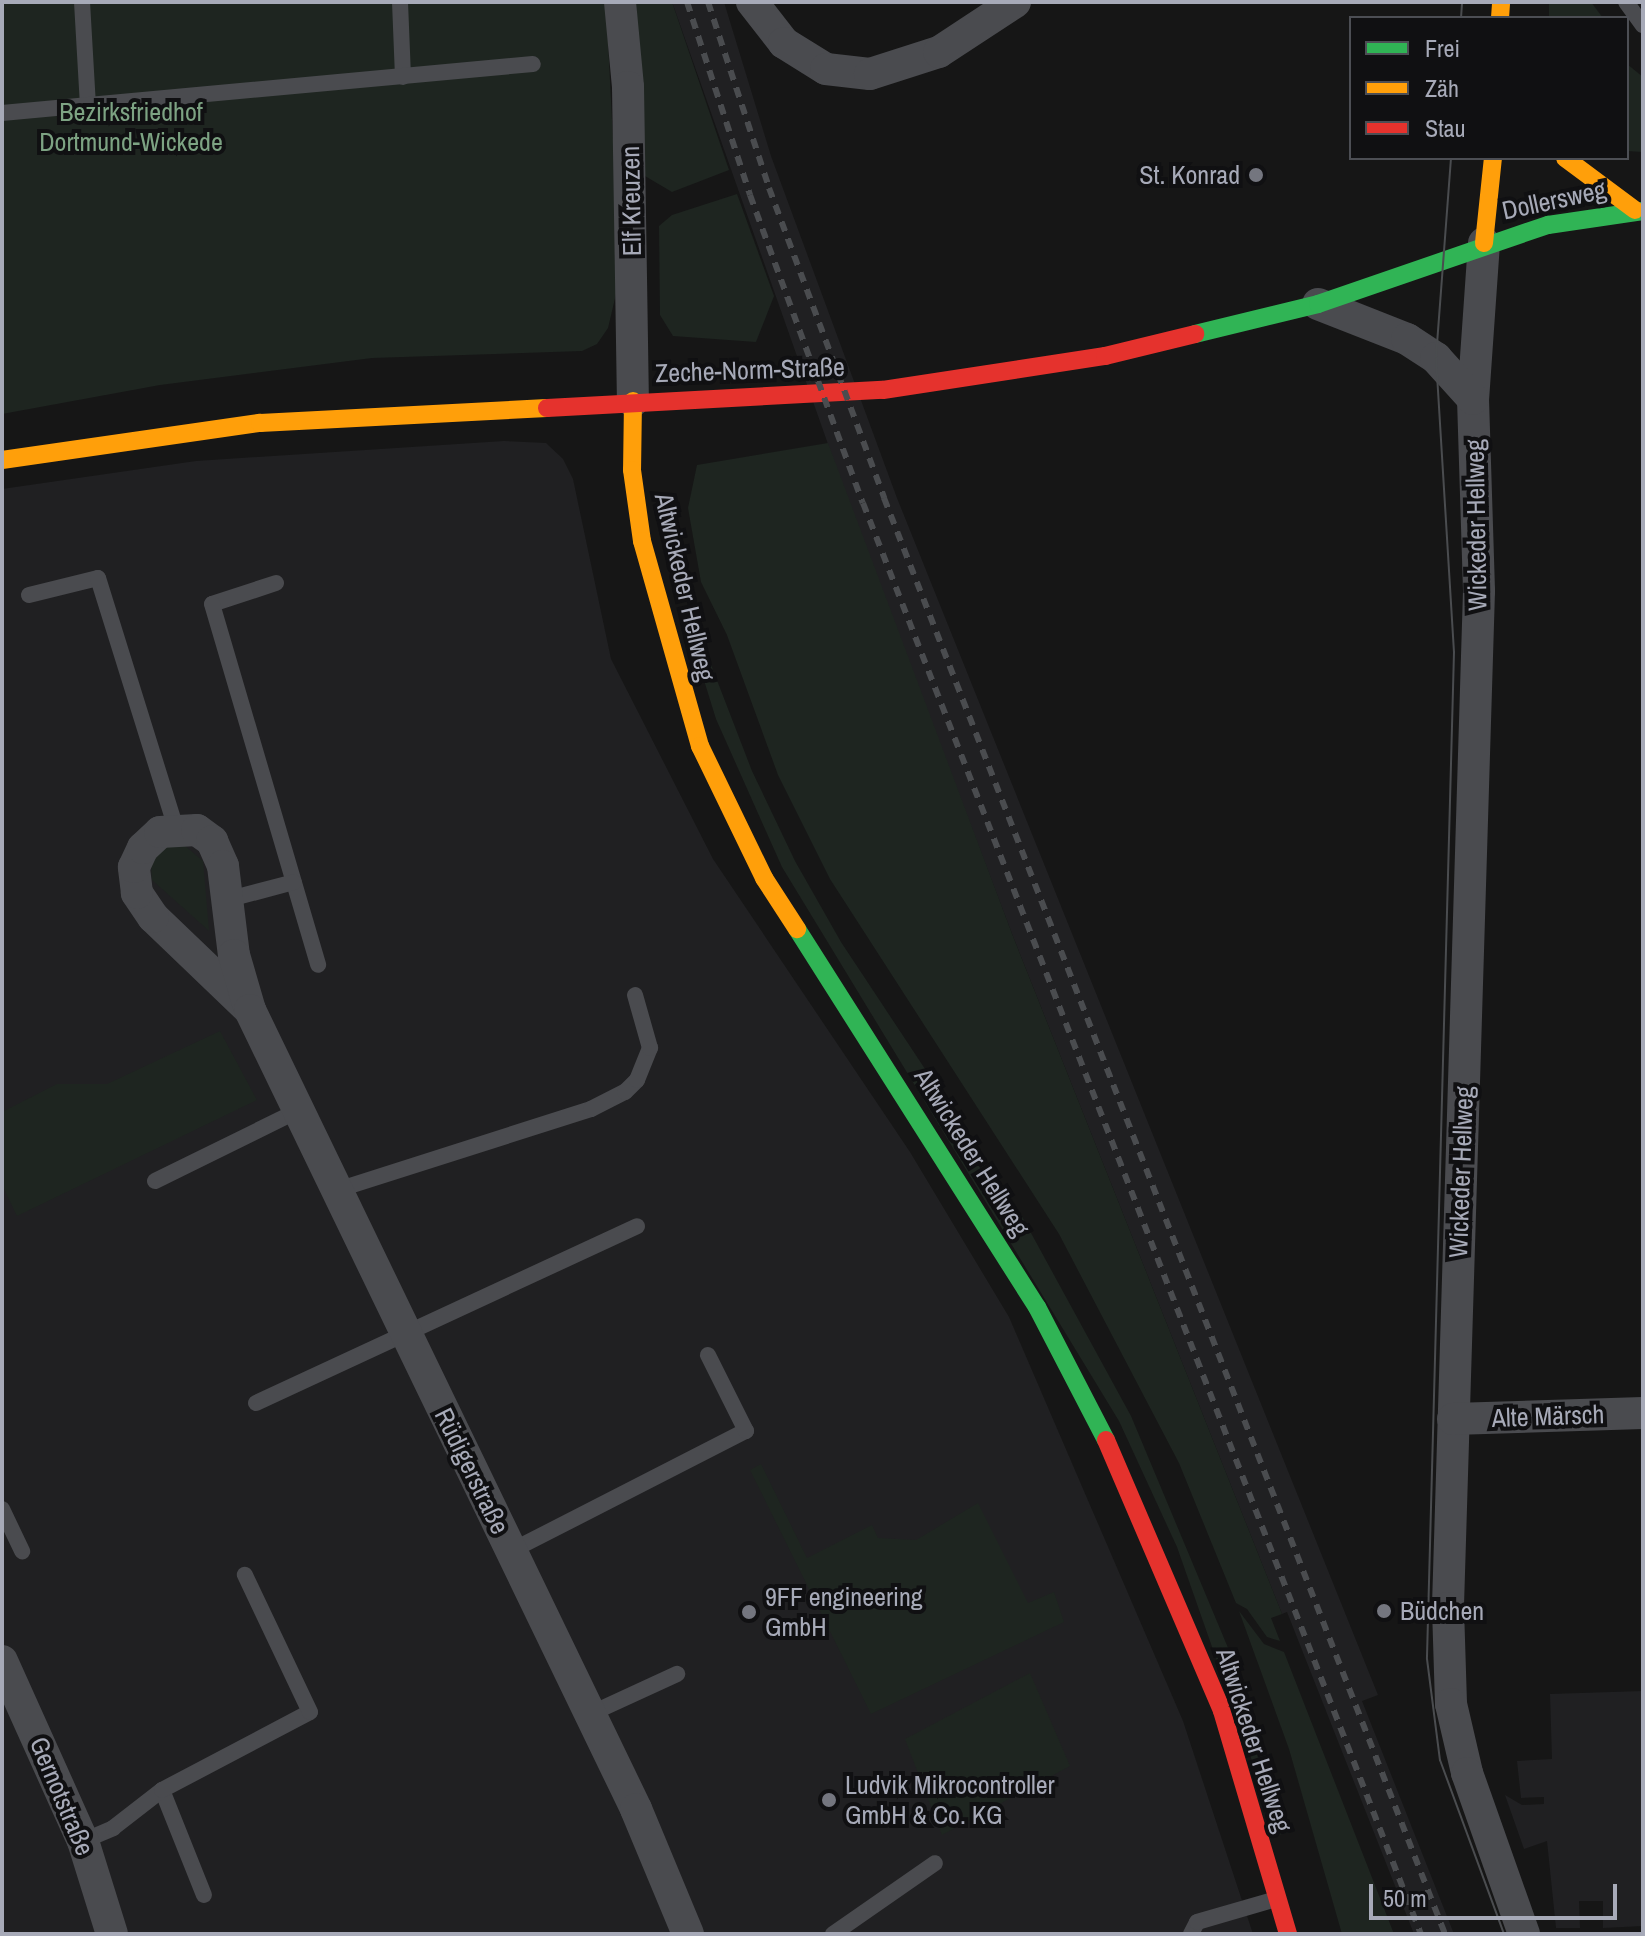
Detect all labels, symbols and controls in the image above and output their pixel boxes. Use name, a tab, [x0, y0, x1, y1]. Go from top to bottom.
legend	[1349, 16, 1629, 160]
text: Frei	[1425, 32, 1460, 64]
text: Zäh	[1425, 72, 1459, 104]
park label: Bezirksfriedhof Dortmund-Wickede	[39, 96, 223, 158]
text: Stau	[1425, 112, 1466, 144]
street label: Elf Kreuzen	[614, 146, 648, 256]
place label: St. Konrad	[1139, 159, 1240, 191]
marker: St. Konrad	[1247, 166, 1265, 184]
street label: Dollersweg	[1499, 174, 1609, 226]
street label: Zeche-Norm-Straße	[655, 351, 845, 389]
street label: Wickeder Hellweg	[1459, 439, 1493, 611]
street label: Altwickeder Hellweg	[648, 490, 722, 684]
street label: Altwickeder Hellweg	[908, 1062, 1036, 1242]
street label: Wickeder Hellweg	[1442, 1086, 1480, 1258]
street label: Alte Märsch	[1491, 1398, 1605, 1434]
street label: Rüdigerstraße	[428, 1403, 516, 1539]
place label: 9FF engineering GmbH	[765, 1581, 923, 1642]
place label: Büdchen	[1400, 1595, 1484, 1627]
marker: Büdchen	[1375, 1602, 1393, 1620]
marker: 9FF engineering GmbH	[740, 1603, 758, 1621]
street label: Altwickeder Hellweg	[1210, 1644, 1298, 1836]
street label: Gernotstraße	[23, 1732, 101, 1860]
place label: Ludvik Mikrocontroller GmbH & Co. KG	[845, 1769, 1055, 1830]
marker: Ludvik Mikrocontroller GmbH & Co. KG	[820, 1791, 838, 1809]
scale bar	[1373, 1868, 1621, 1918]
text: 50 m	[1383, 1882, 1427, 1914]

